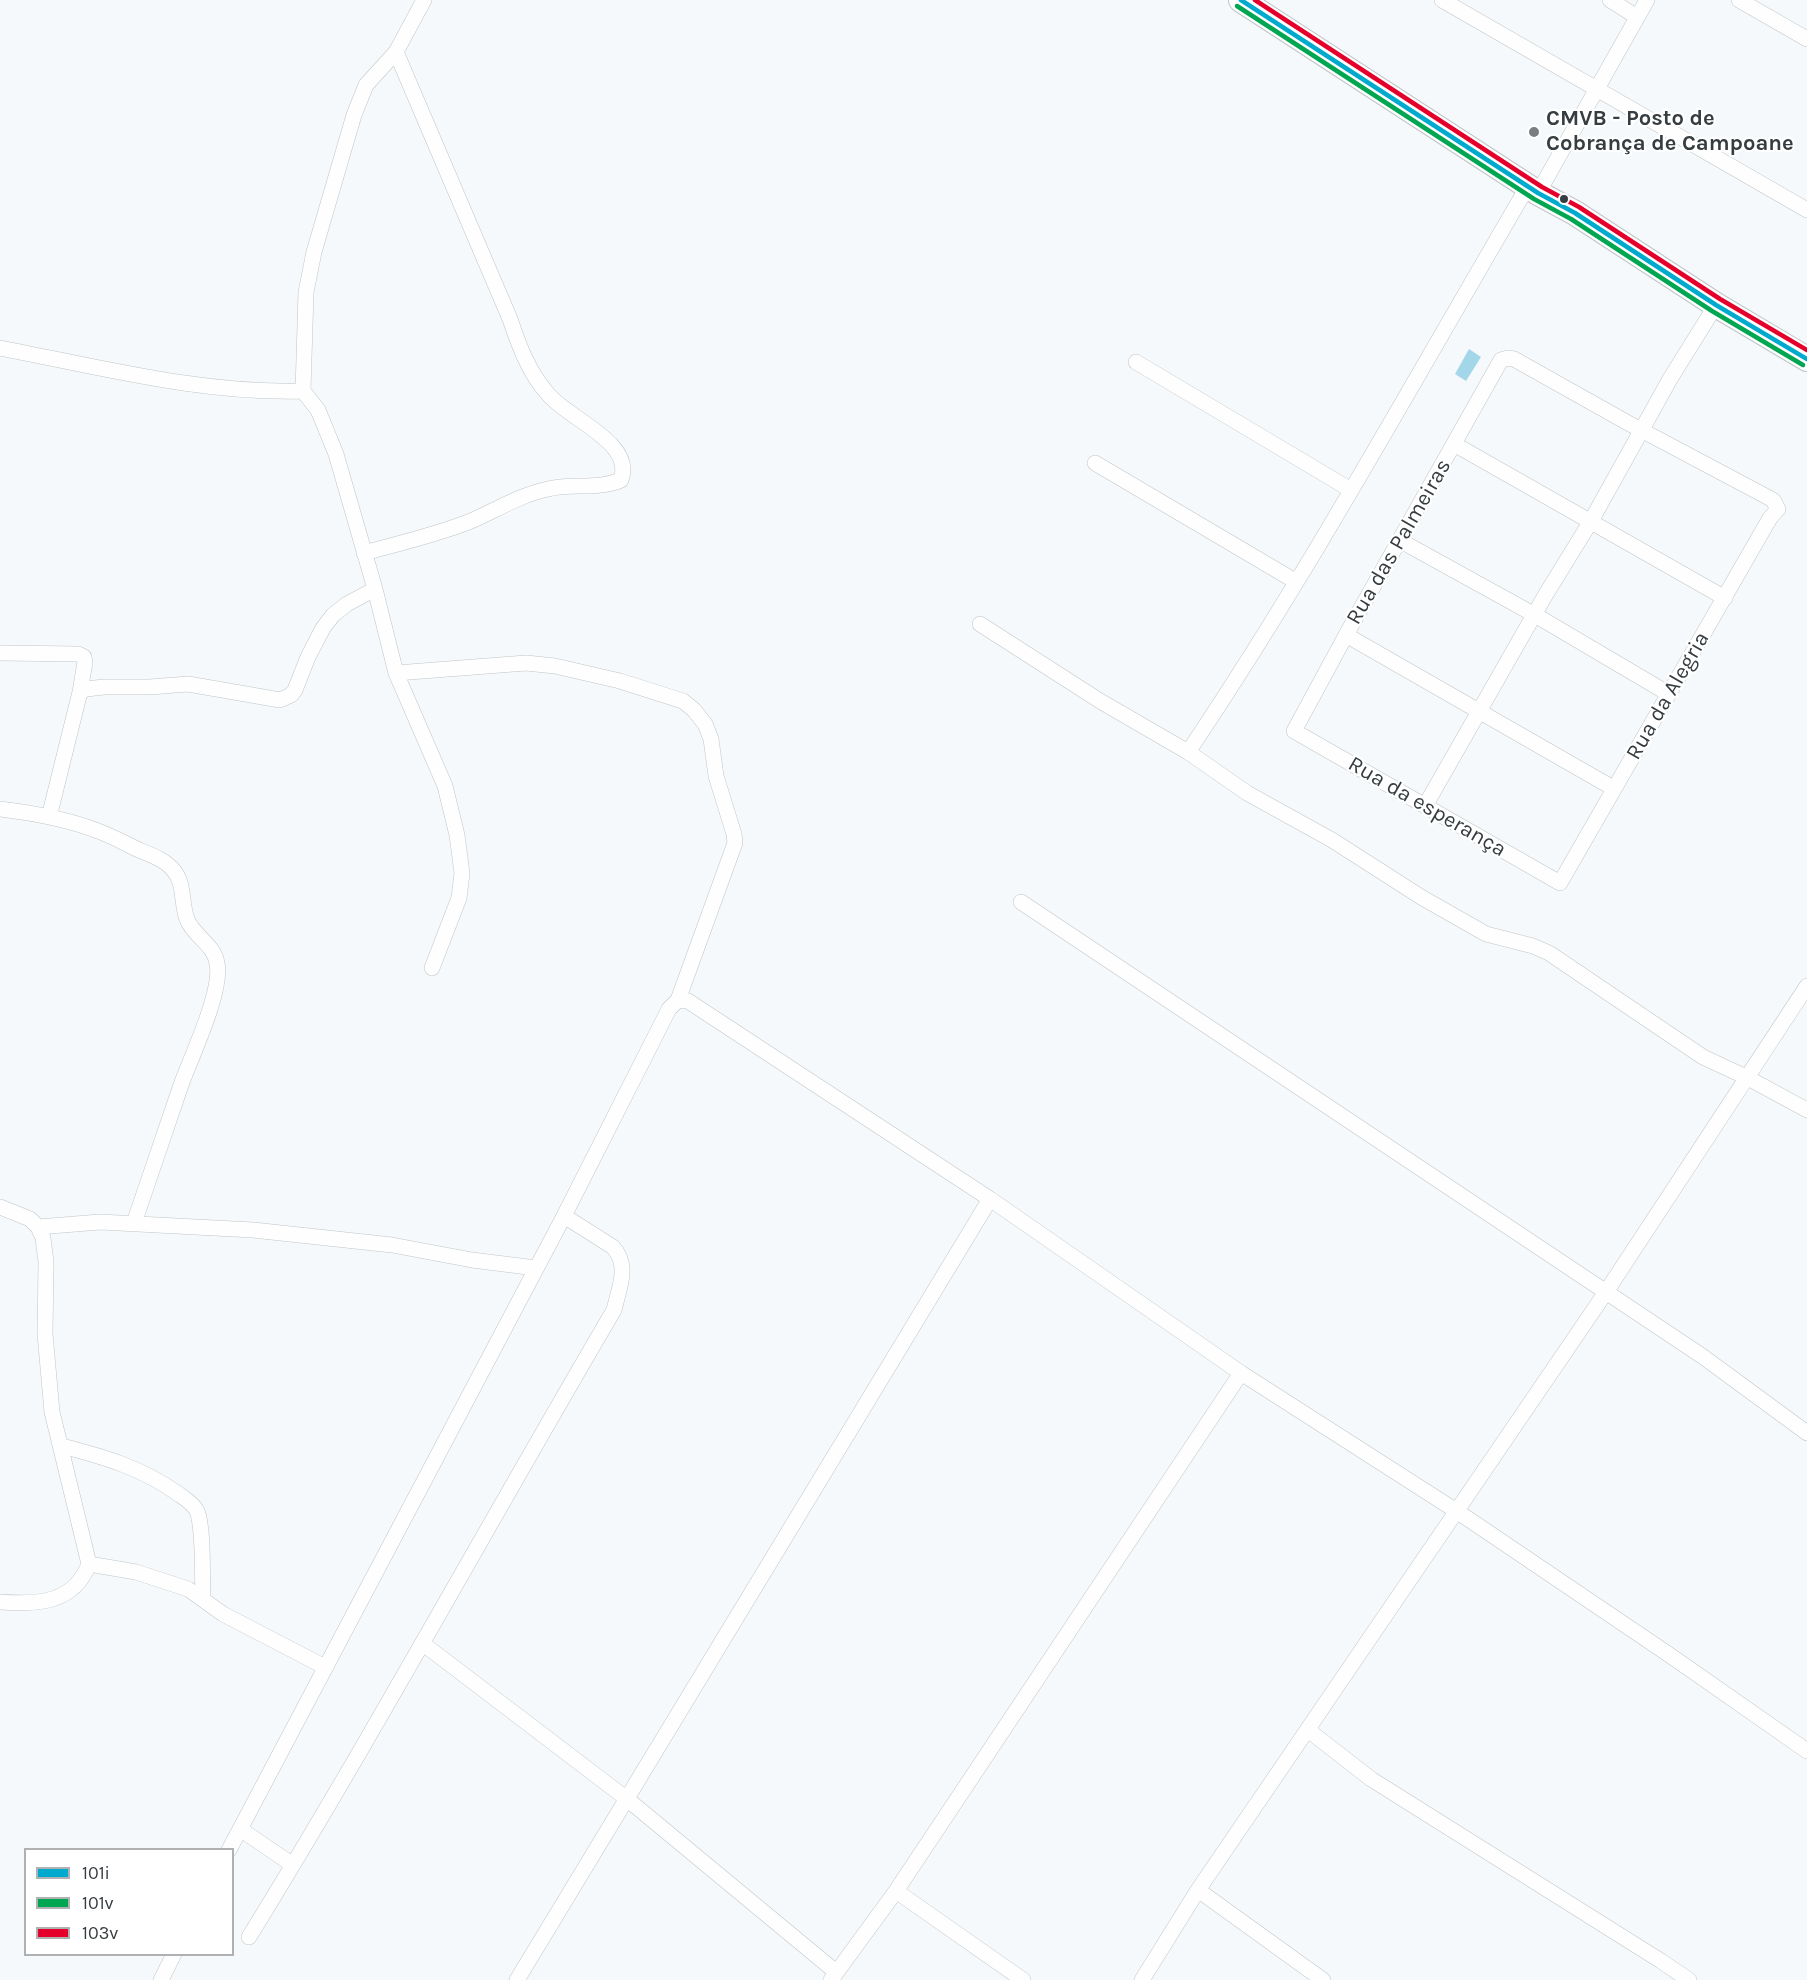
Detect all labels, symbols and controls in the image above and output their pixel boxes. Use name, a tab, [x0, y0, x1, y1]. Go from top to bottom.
place label: CMVB - Posto de Cobrança de Campoane	[1546, 106, 1794, 158]
marker: CMVB - Posto de Cobrança de Campoane	[1527, 125, 1541, 139]
unlabelled marker	[1558, 193, 1570, 205]
street label: Rua das Palmeiras	[1341, 455, 1457, 629]
street label: Rua da Alegria	[1621, 627, 1715, 765]
street label: Rua da esperança	[1343, 751, 1511, 863]
legend	[24, 1848, 234, 1956]
text: 101i	[82, 1862, 110, 1884]
text: 101v	[82, 1892, 114, 1914]
text: 103v	[82, 1922, 118, 1944]

